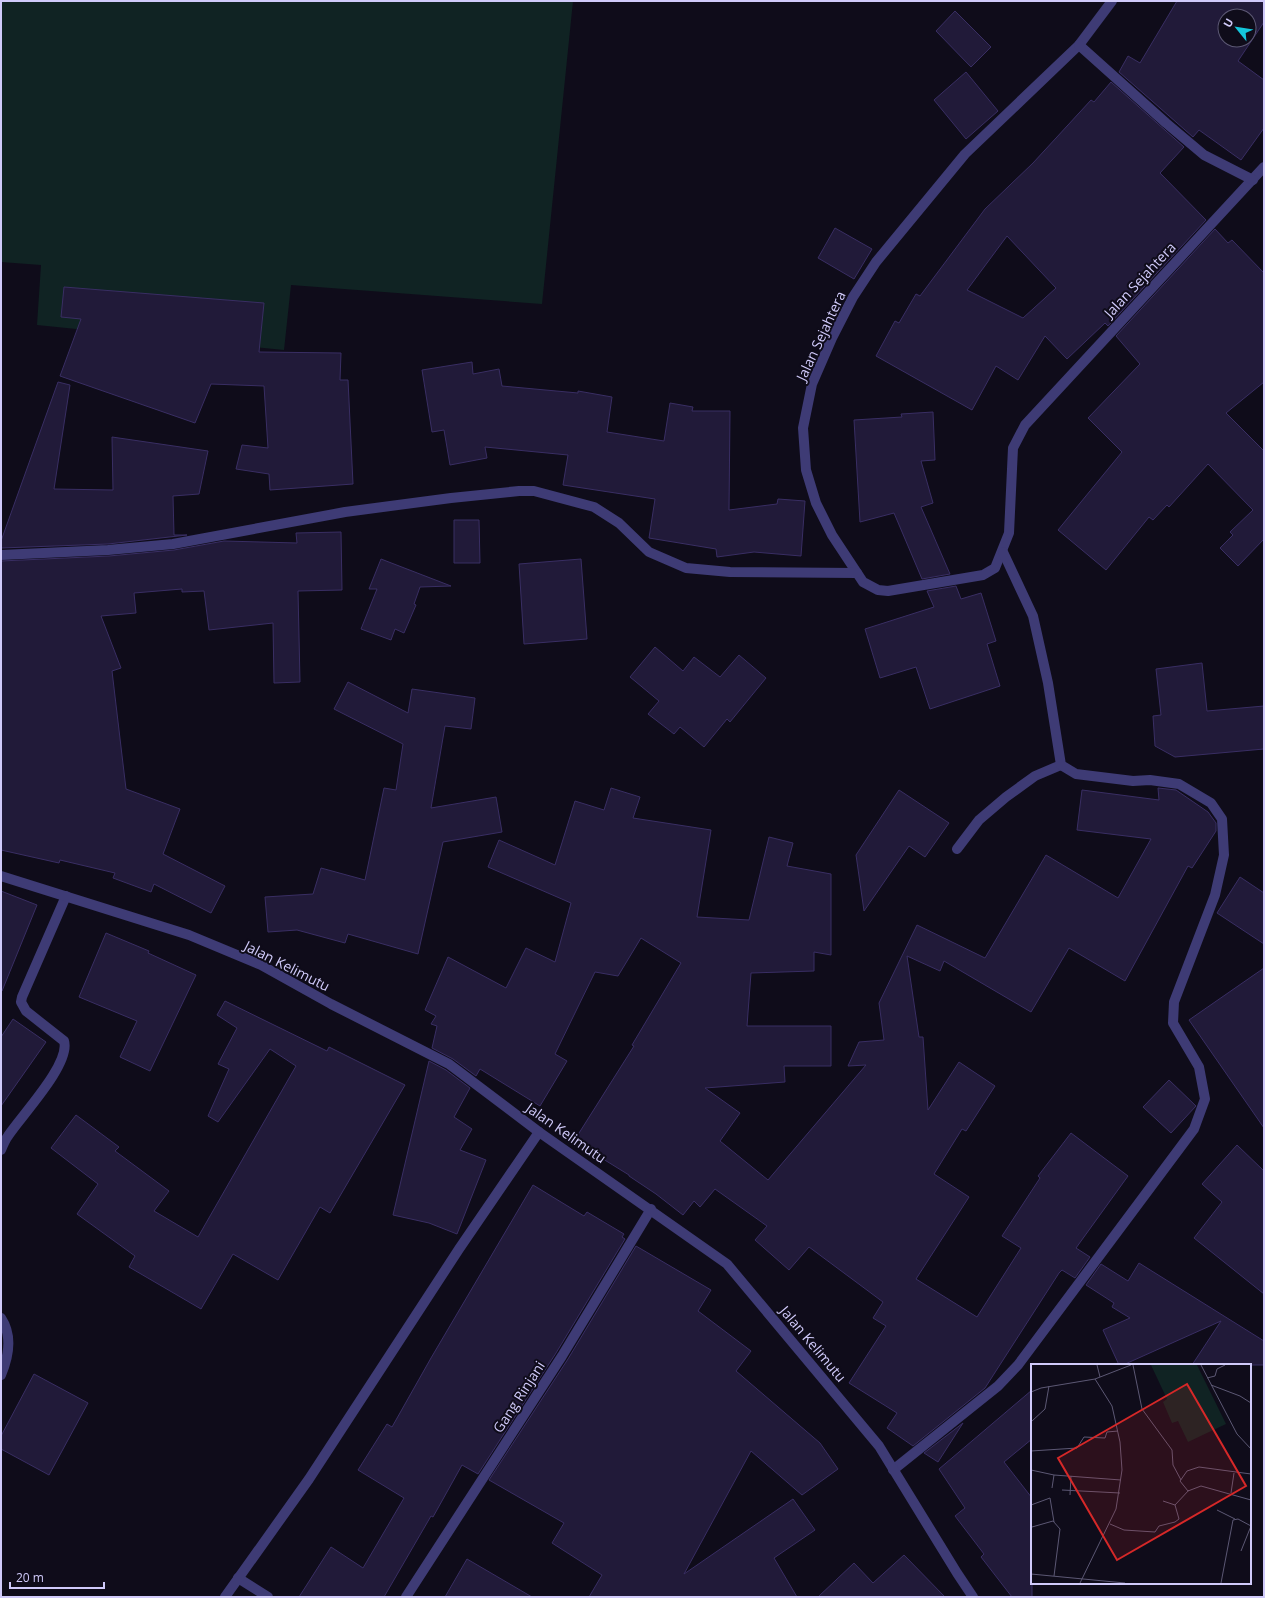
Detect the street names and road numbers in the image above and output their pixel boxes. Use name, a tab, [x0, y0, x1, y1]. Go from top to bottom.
street label: Jalan Sejahtera	[1098, 238, 1180, 323]
street label: Jalan Sejahtera	[791, 288, 850, 386]
street label: Jalan Kelimutu	[239, 935, 333, 995]
street label: Jalan Kelimutu	[521, 1097, 610, 1167]
street label: Jalan Kelimutu	[775, 1300, 851, 1386]
street label: Gang Rinjani	[488, 1357, 549, 1436]

